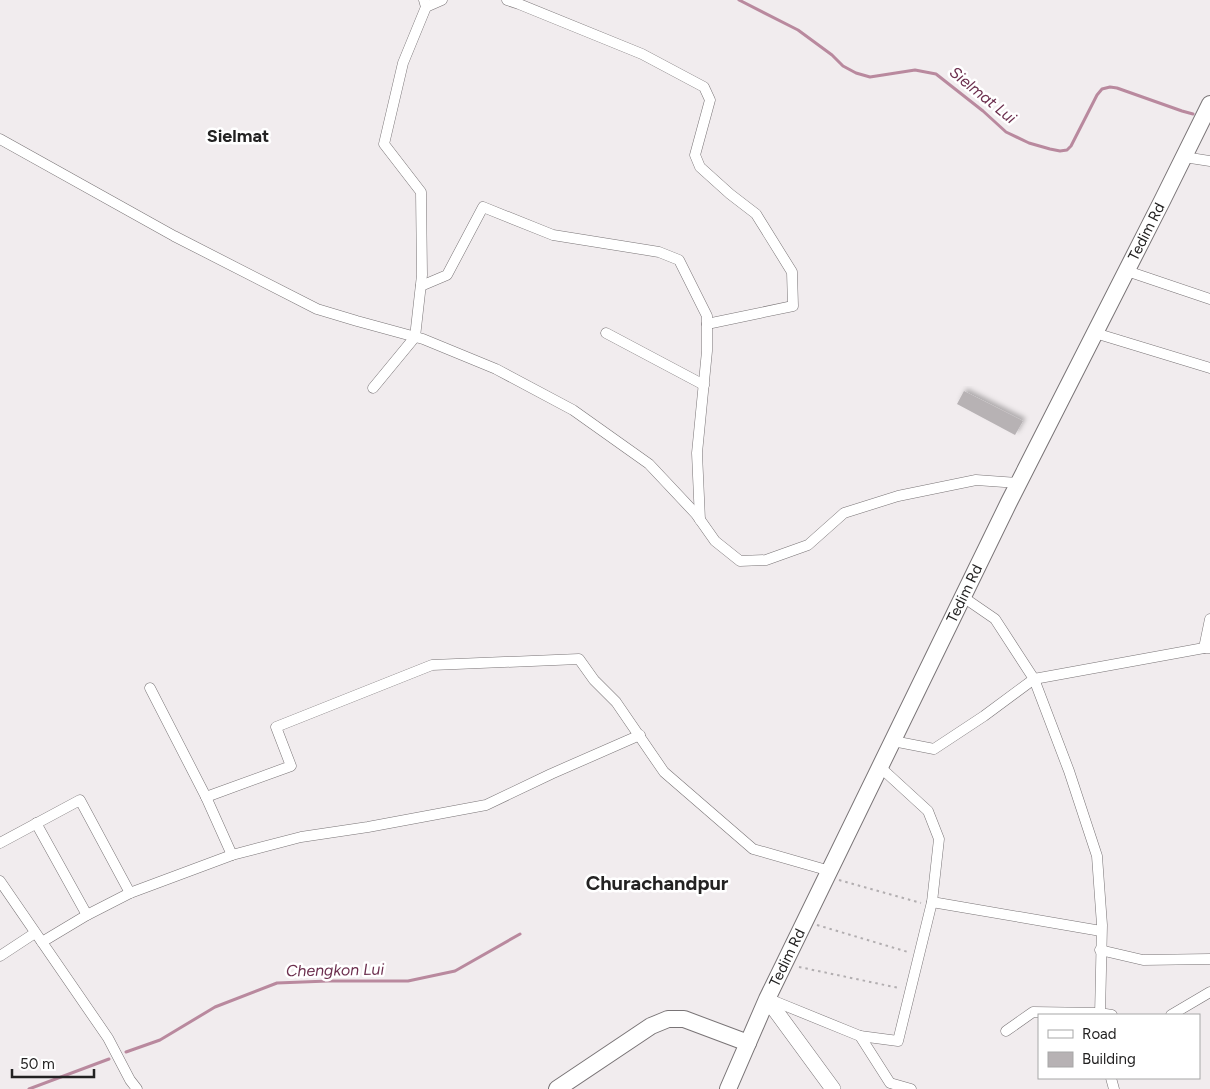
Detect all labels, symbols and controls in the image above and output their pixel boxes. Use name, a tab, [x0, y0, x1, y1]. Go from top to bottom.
water label: Sielmat Lui	[946, 62, 1020, 128]
district label: Sielmat	[207, 125, 269, 147]
street label: Tedim Rd	[1124, 200, 1169, 264]
street label: Tedim Rd	[943, 562, 986, 626]
district label: Churachandpur	[586, 871, 729, 895]
street label: Tedim Rd	[765, 926, 809, 990]
water label: Chengkon Lui	[286, 960, 385, 980]
legend	[1038, 1014, 1200, 1079]
text: Road	[1082, 1025, 1117, 1043]
scale bar	[12, 1046, 95, 1078]
text: Building	[1082, 1050, 1136, 1068]
text: 50 m	[20, 1055, 55, 1073]

